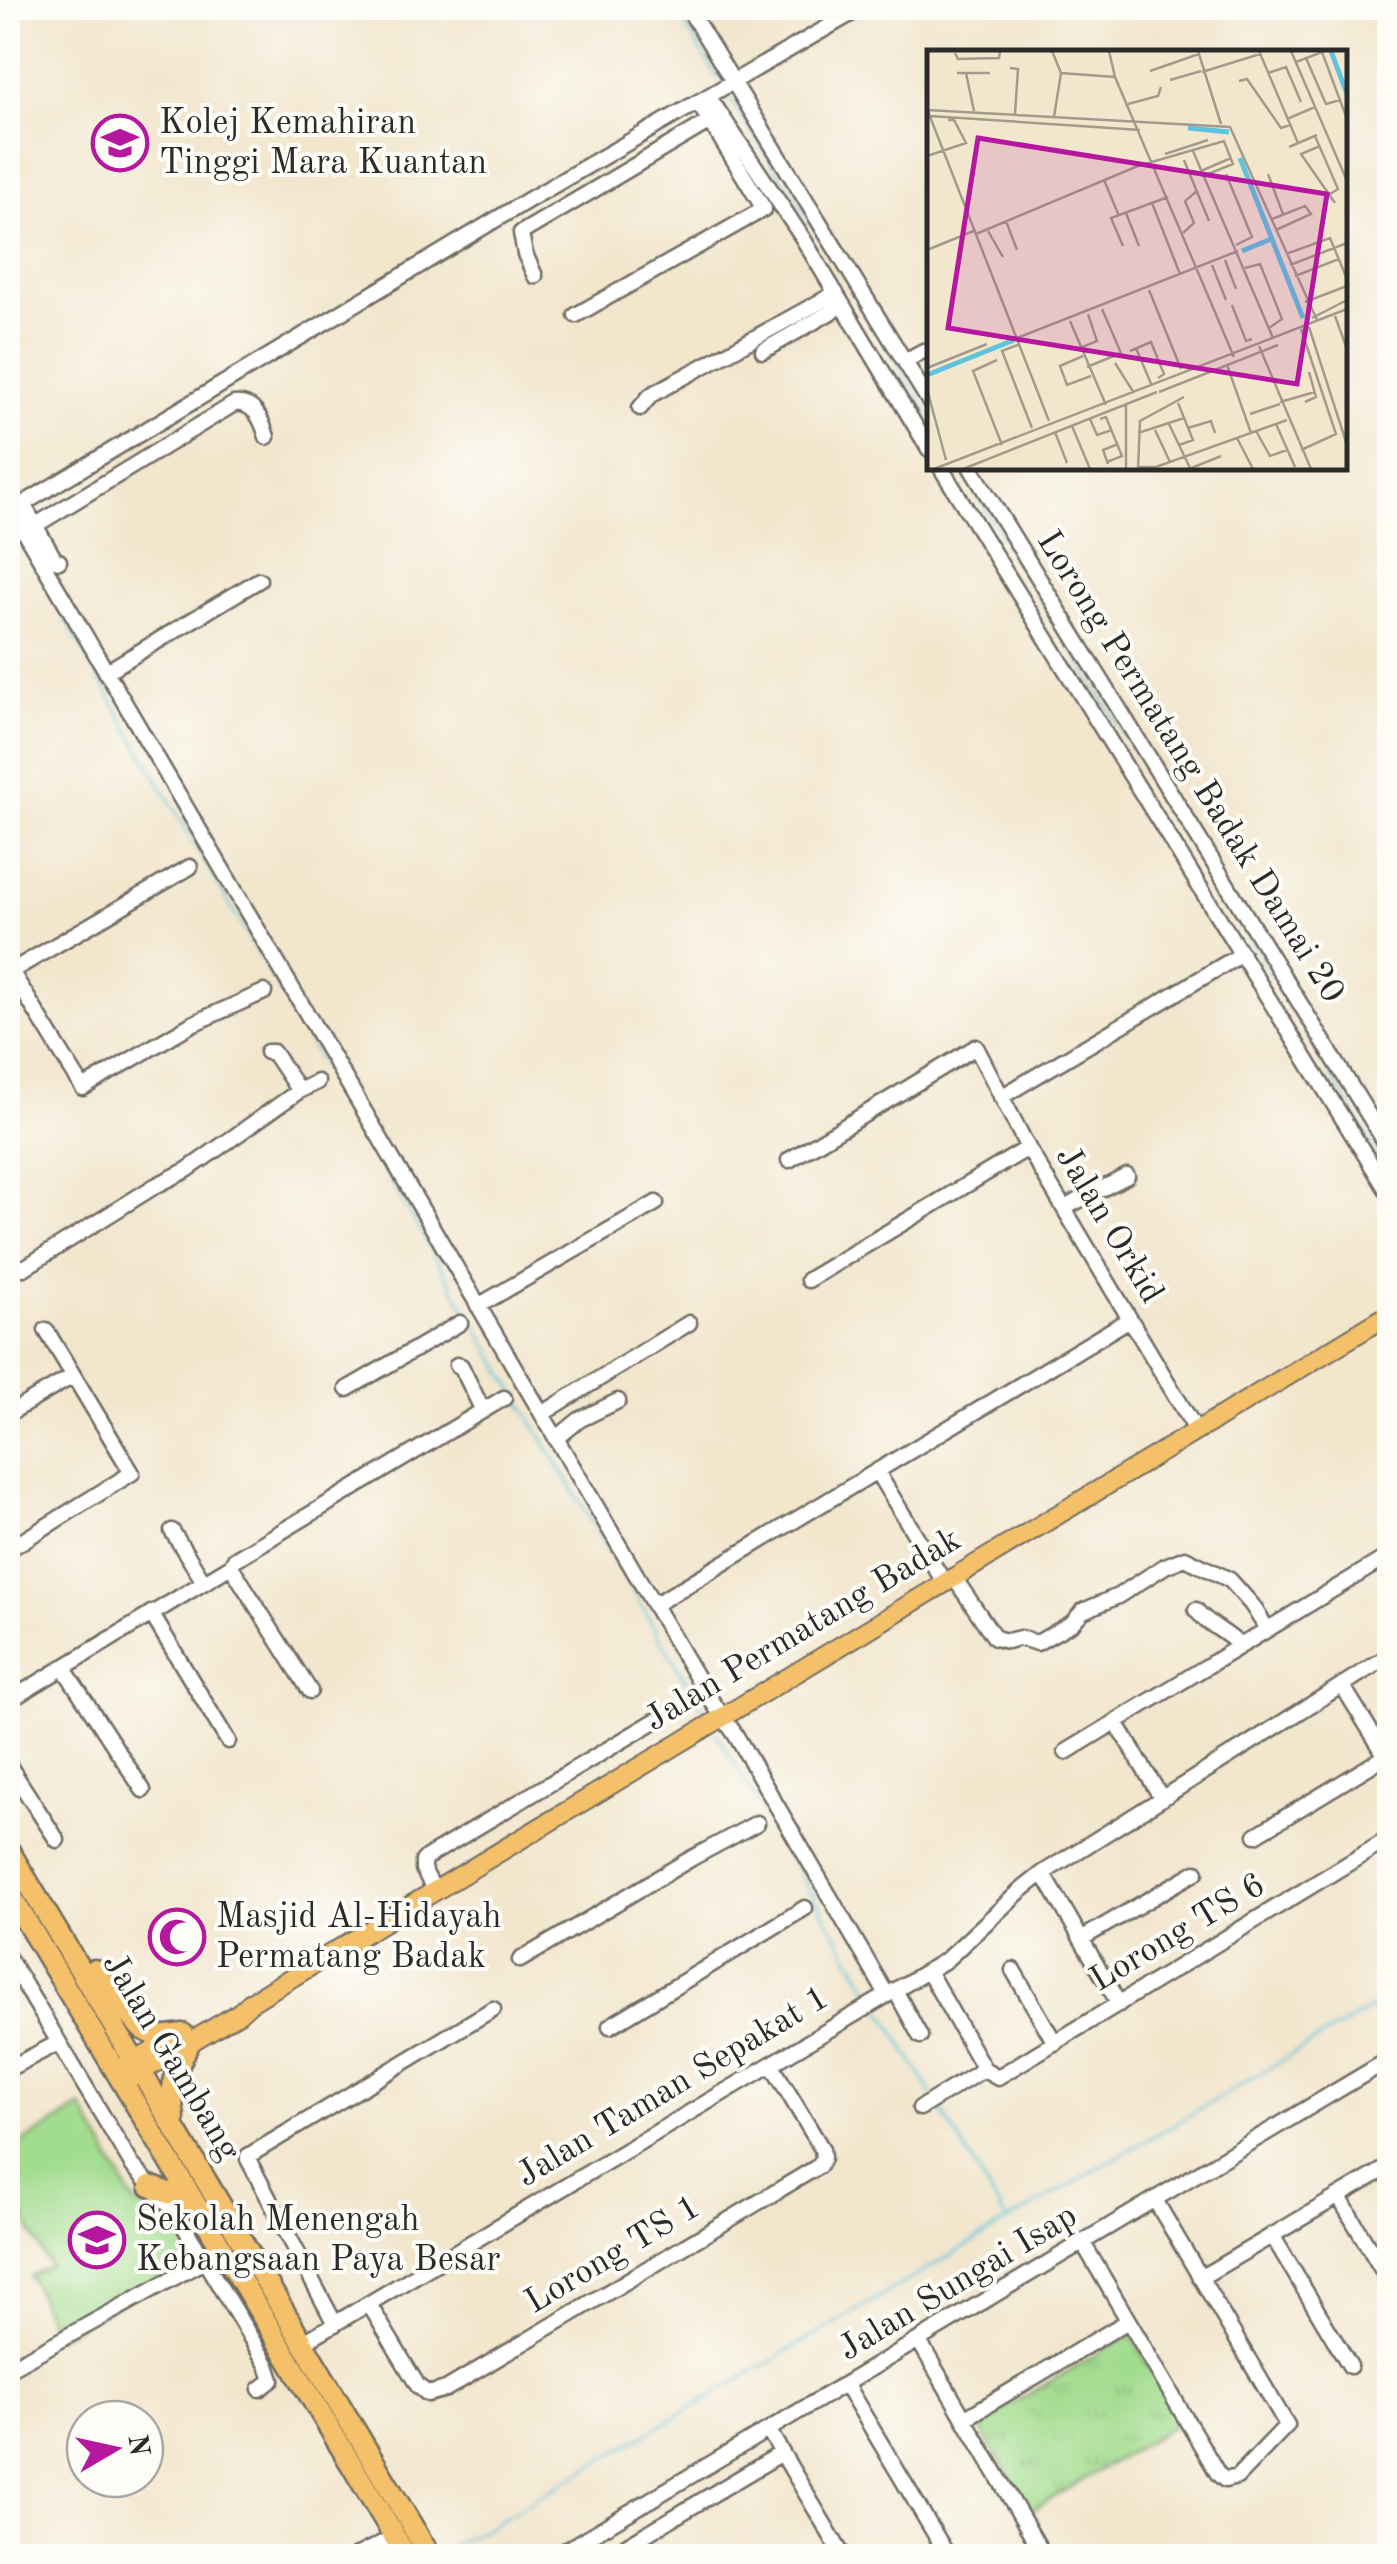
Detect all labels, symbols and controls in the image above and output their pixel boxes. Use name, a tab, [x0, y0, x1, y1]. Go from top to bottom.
inset map	[927, 50, 1347, 470]
place label: Kolej Kemahiran Tinggi Mara Kuantan	[159, 106, 487, 181]
school or university icon: Kolej Kemahiran Tinggi Mara Kuantan	[90, 113, 150, 173]
street label: Lorong Permatang Badak Damai 20	[1030, 525, 1350, 1009]
street label: Jalan Orkid	[1049, 1140, 1169, 1310]
street label: Jalan Permatang Badak	[639, 1522, 967, 1738]
street label: Lorong TS 6	[1085, 1867, 1271, 1999]
place label: Masjid Al-Hidayah Permatang Badak	[216, 1900, 501, 1975]
mosque icon: Masjid Al-Hidayah Permatang Badak	[147, 1907, 207, 1967]
street label: Jalan Gambang	[96, 1947, 247, 2167]
street label: Jalan Taman Sepakat 1	[511, 1980, 835, 2194]
street label: Lorong TS 1	[520, 2189, 706, 2321]
street label: Jalan Sungai Isap	[833, 2198, 1083, 2368]
place label: Sekolah Menengah Kebangsaan Paya Besar	[136, 2203, 501, 2278]
school or university icon: Sekolah Menengah Kebangsaan Paya Besar	[67, 2210, 127, 2270]
north arrow	[65, 2399, 165, 2499]
text: N	[121, 2433, 152, 2459]

